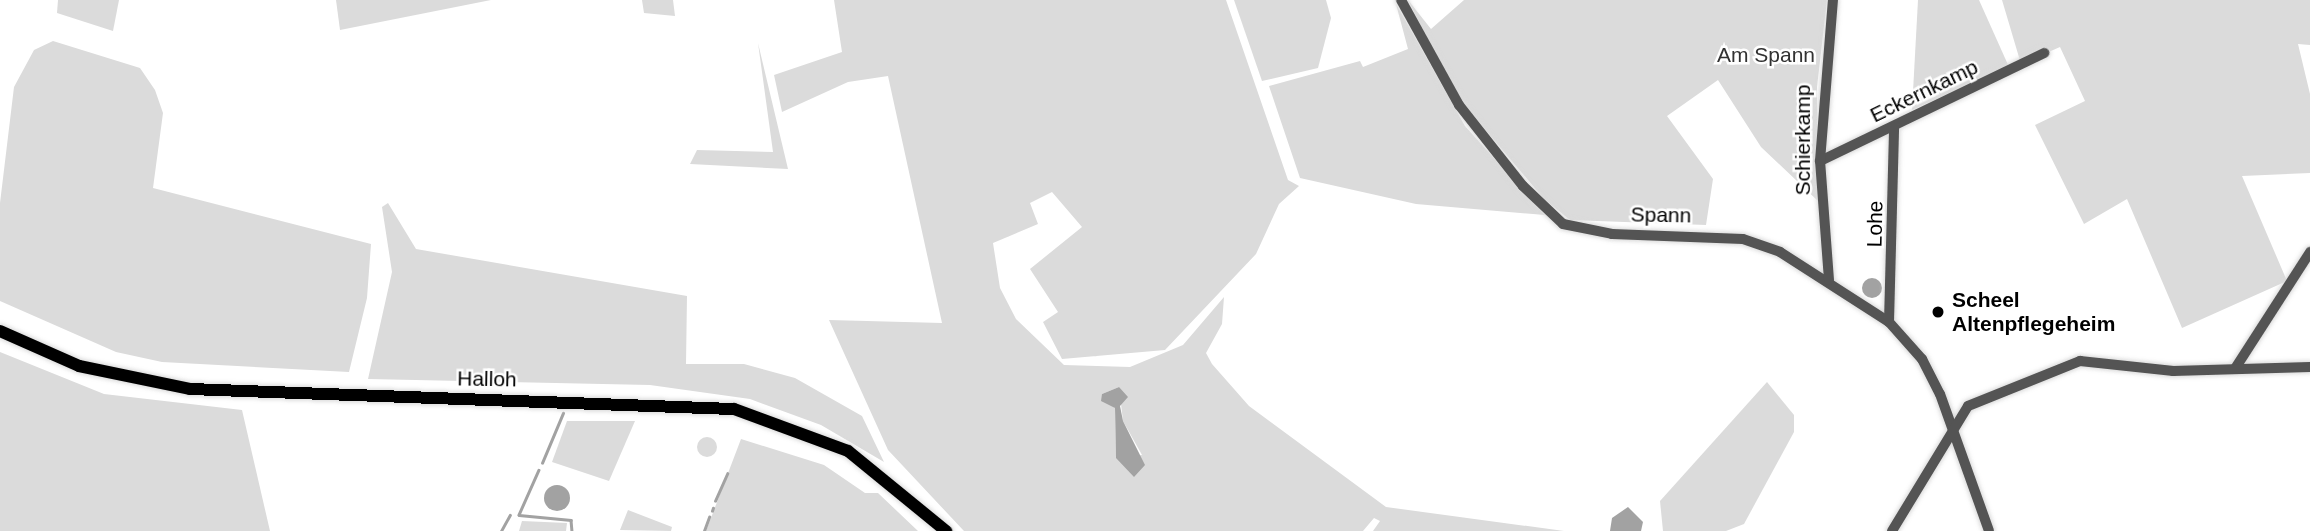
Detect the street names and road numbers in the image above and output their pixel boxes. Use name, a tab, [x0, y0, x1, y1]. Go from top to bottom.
street label: Eckernkamp	[1866, 54, 1982, 128]
street label: Schierkamp	[1790, 85, 1816, 195]
street label: Lohe	[1862, 200, 1888, 248]
street label: Spann	[1630, 202, 1692, 228]
street label: Halloh	[457, 366, 517, 392]

